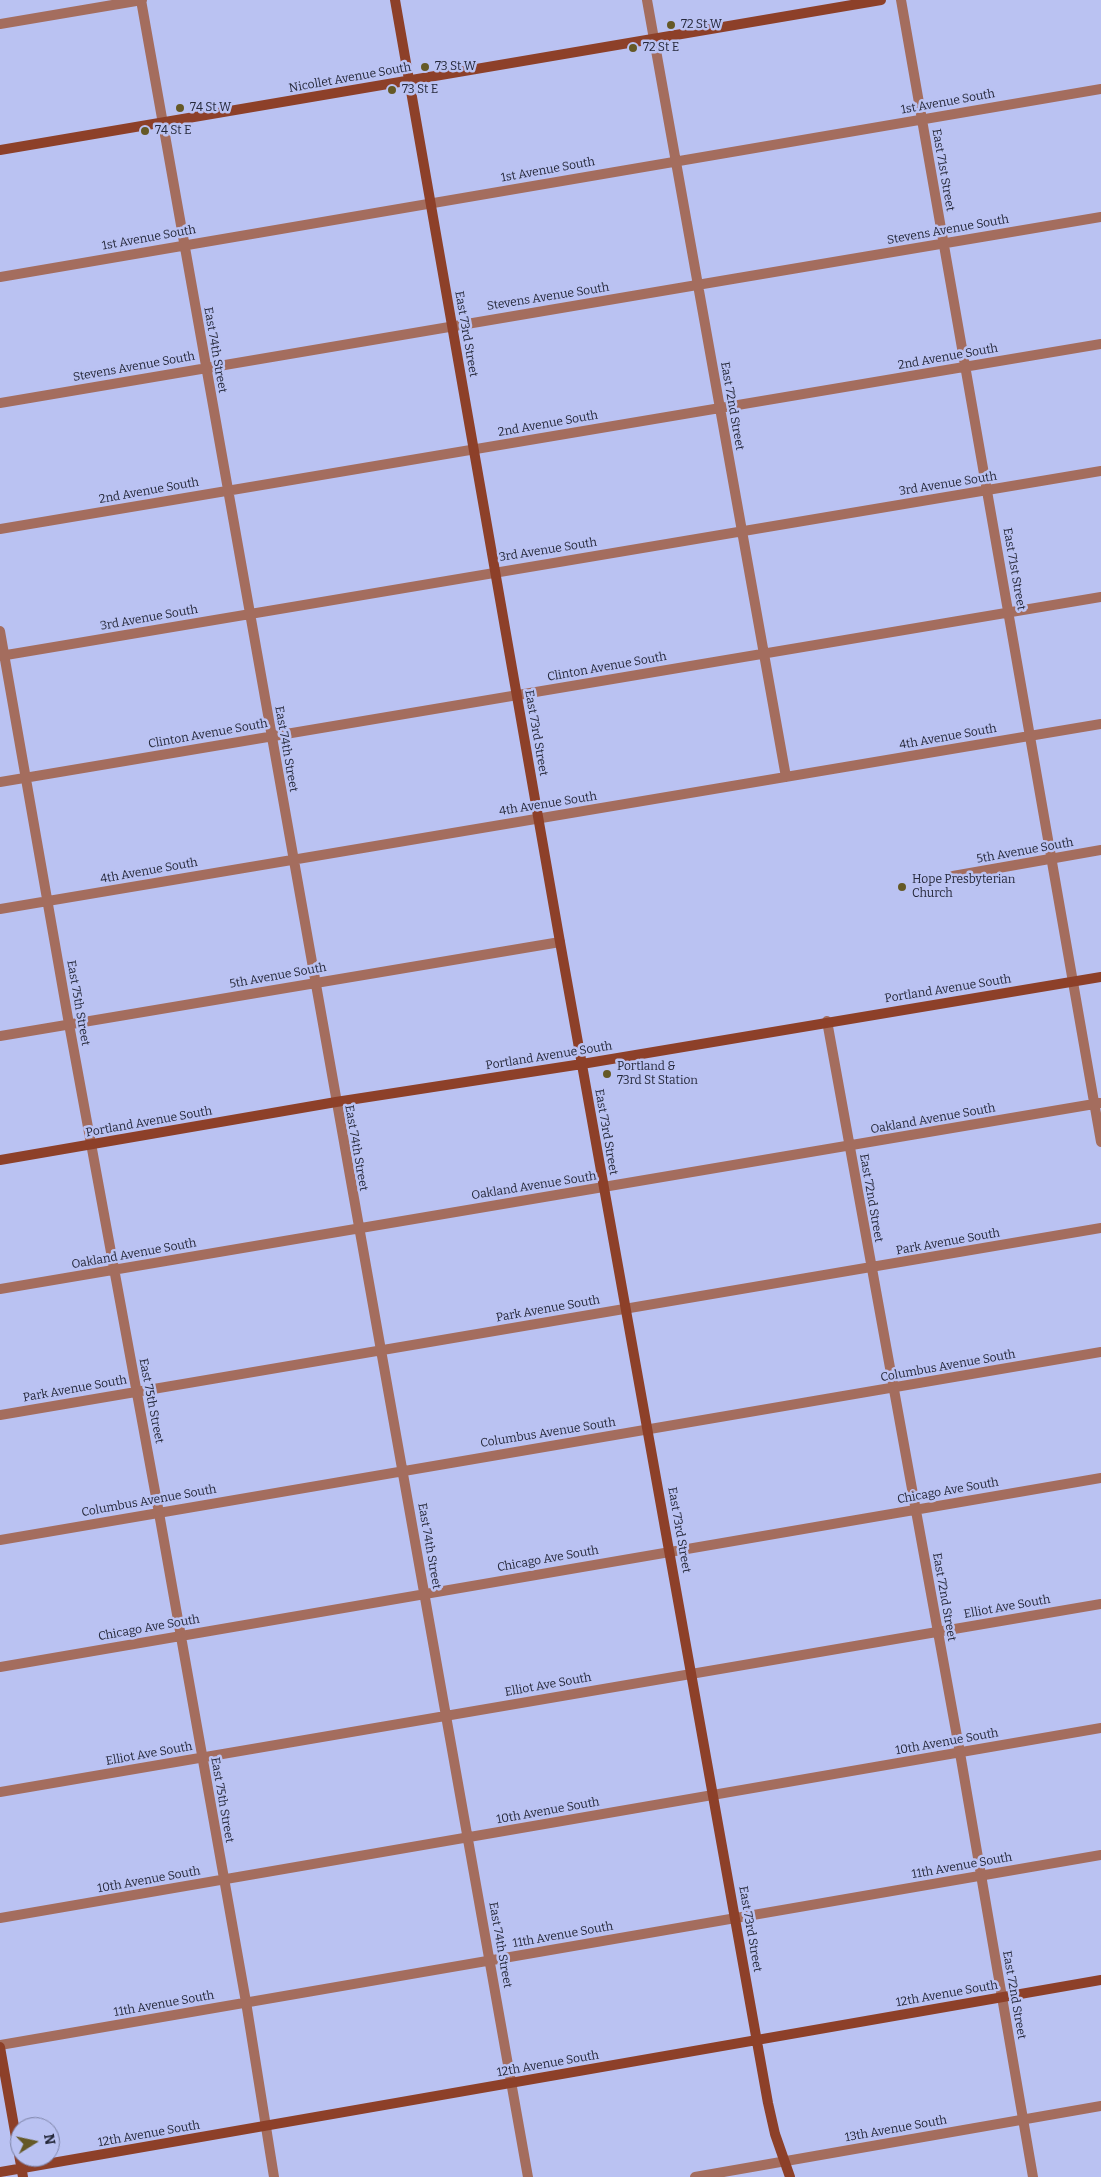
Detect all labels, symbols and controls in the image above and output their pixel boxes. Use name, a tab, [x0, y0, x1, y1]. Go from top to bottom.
place label: 72 St W	[681, 18, 722, 32]
marker: 72 St W	[665, 19, 677, 31]
place label: 72 St E	[643, 41, 679, 55]
marker: 72 St E	[627, 42, 639, 54]
street label: Nicollet Avenue South	[288, 60, 412, 96]
place label: 73 St W	[435, 60, 476, 74]
marker: 73 St W	[419, 61, 431, 73]
place label: 73 St E	[402, 83, 438, 97]
marker: 73 St E	[386, 84, 398, 96]
street label: 1st Avenue South	[900, 87, 996, 117]
place label: 74 St W	[190, 101, 231, 115]
marker: 74 St W	[174, 102, 186, 114]
place label: 74 St E	[155, 124, 192, 138]
marker: 74 St E	[139, 125, 151, 137]
street label: East 71st Street	[929, 128, 957, 212]
street label: 1st Avenue South	[500, 155, 596, 185]
street label: Stevens Avenue South	[886, 212, 1010, 248]
street label: 1st Avenue South	[101, 223, 197, 253]
street label: Stevens Avenue South	[486, 280, 610, 314]
street label: East 73rd Street	[451, 290, 481, 378]
street label: East 74th Street	[200, 306, 230, 394]
street label: 2nd Avenue South	[897, 341, 999, 373]
street label: Stevens Avenue South	[72, 349, 196, 385]
street label: East 72nd Street	[717, 361, 747, 451]
street label: 2nd Avenue South	[497, 408, 599, 440]
street label: 3rd Avenue South	[898, 469, 998, 499]
street label: 2nd Avenue South	[98, 475, 200, 507]
street label: East 71st Street	[1000, 527, 1028, 611]
street label: 3rd Avenue South	[498, 535, 598, 565]
street label: 3rd Avenue South	[99, 602, 199, 634]
street label: Clinton Avenue South	[546, 649, 668, 685]
street label: East 73rd Street	[521, 689, 551, 777]
street label: East 74th Street	[271, 705, 301, 793]
street label: Clinton Avenue South	[147, 716, 269, 752]
street label: 4th Avenue South	[898, 721, 998, 753]
street label: 4th Avenue South	[498, 789, 598, 819]
street label: 5th Avenue South	[975, 835, 1075, 867]
street label: 4th Avenue South	[99, 855, 199, 887]
place label: Hope Presbyterian Church	[912, 873, 1015, 901]
marker: Hope Presbyterian Church	[896, 881, 908, 893]
street label: East 75th Street	[63, 959, 93, 1047]
street label: 5th Avenue South	[228, 960, 328, 992]
street label: Portland Avenue South	[884, 972, 1012, 1006]
street label: Portland Avenue South	[485, 1039, 613, 1073]
place label: Portland & 73rd St Station	[617, 1060, 698, 1088]
marker: Portland & 73rd St Station	[601, 1068, 613, 1080]
street label: East 73rd Street	[591, 1088, 621, 1176]
street label: Oakland Avenue South	[869, 1101, 997, 1137]
street label: Portland Avenue South	[85, 1104, 213, 1140]
street label: East 74th Street	[341, 1104, 371, 1192]
street label: East 72nd Street	[856, 1153, 886, 1243]
street label: Oakland Avenue South	[470, 1169, 598, 1203]
street label: Park Avenue South	[895, 1226, 1001, 1258]
street label: Oakland Avenue South	[70, 1236, 198, 1272]
street label: Park Avenue South	[495, 1293, 601, 1325]
street label: Columbus Avenue South	[879, 1347, 1017, 1385]
street label: East 75th Street	[136, 1357, 166, 1445]
street label: Park Avenue South	[22, 1373, 128, 1405]
street label: Columbus Avenue South	[479, 1415, 617, 1451]
street label: Chicago Ave South	[896, 1475, 1000, 1507]
street label: Columbus Avenue South	[80, 1482, 218, 1520]
street label: East 73rd Street	[664, 1486, 694, 1574]
street label: East 74th Street	[414, 1502, 444, 1590]
street label: Chicago Ave South	[496, 1543, 600, 1575]
street label: East 72nd Street	[929, 1552, 959, 1642]
street label: Elliot Ave South	[963, 1592, 1051, 1622]
street label: Chicago Ave South	[97, 1612, 201, 1644]
street label: Elliot Ave South	[504, 1670, 592, 1700]
street label: 10th Avenue South	[894, 1726, 1000, 1758]
street label: Elliot Ave South	[105, 1739, 193, 1769]
street label: East 75th Street	[207, 1756, 237, 1844]
street label: 10th Avenue South	[495, 1795, 601, 1827]
street label: 11th Avenue South	[911, 1850, 1013, 1882]
street label: 10th Avenue South	[96, 1864, 202, 1896]
street label: East 73rd Street	[735, 1885, 765, 1973]
street label: East 74th Street	[485, 1901, 515, 1989]
street label: 11th Avenue South	[512, 1919, 614, 1951]
street label: East 72nd Street	[999, 1950, 1029, 2040]
street label: 12th Avenue South	[895, 1978, 999, 2010]
street label: 11th Avenue South	[113, 1988, 215, 2020]
street label: 12th Avenue South	[496, 2048, 600, 2080]
street label: 13th Avenue South	[844, 2113, 948, 2145]
north arrow	[10, 2117, 60, 2167]
street label: 12th Avenue South	[97, 2118, 201, 2150]
text: N	[40, 2133, 59, 2146]

